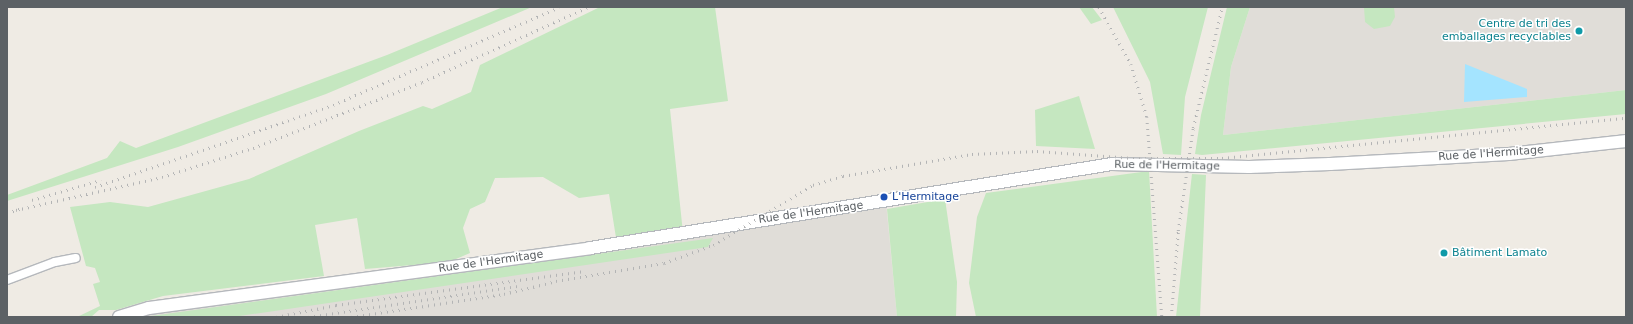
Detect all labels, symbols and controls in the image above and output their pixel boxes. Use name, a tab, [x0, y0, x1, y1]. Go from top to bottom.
place label: Centre de tri des emballages recyclables	[1442, 18, 1571, 44]
marker: Centre de tri des emballages recyclables	[1574, 26, 1584, 36]
street label: Rue de l'Hermitage	[1438, 144, 1544, 164]
street label: Rue de l'Hermitage	[1114, 158, 1220, 174]
place label: L'Hermitage	[892, 190, 959, 204]
marker: L'Hermitage	[879, 192, 889, 202]
street label: Rue de l'Hermitage	[758, 199, 864, 227]
place label: Bâtiment Lamato	[1452, 246, 1547, 260]
street label: Rue de l'Hermitage	[438, 248, 544, 276]
marker: Bâtiment Lamato	[1439, 248, 1449, 258]

